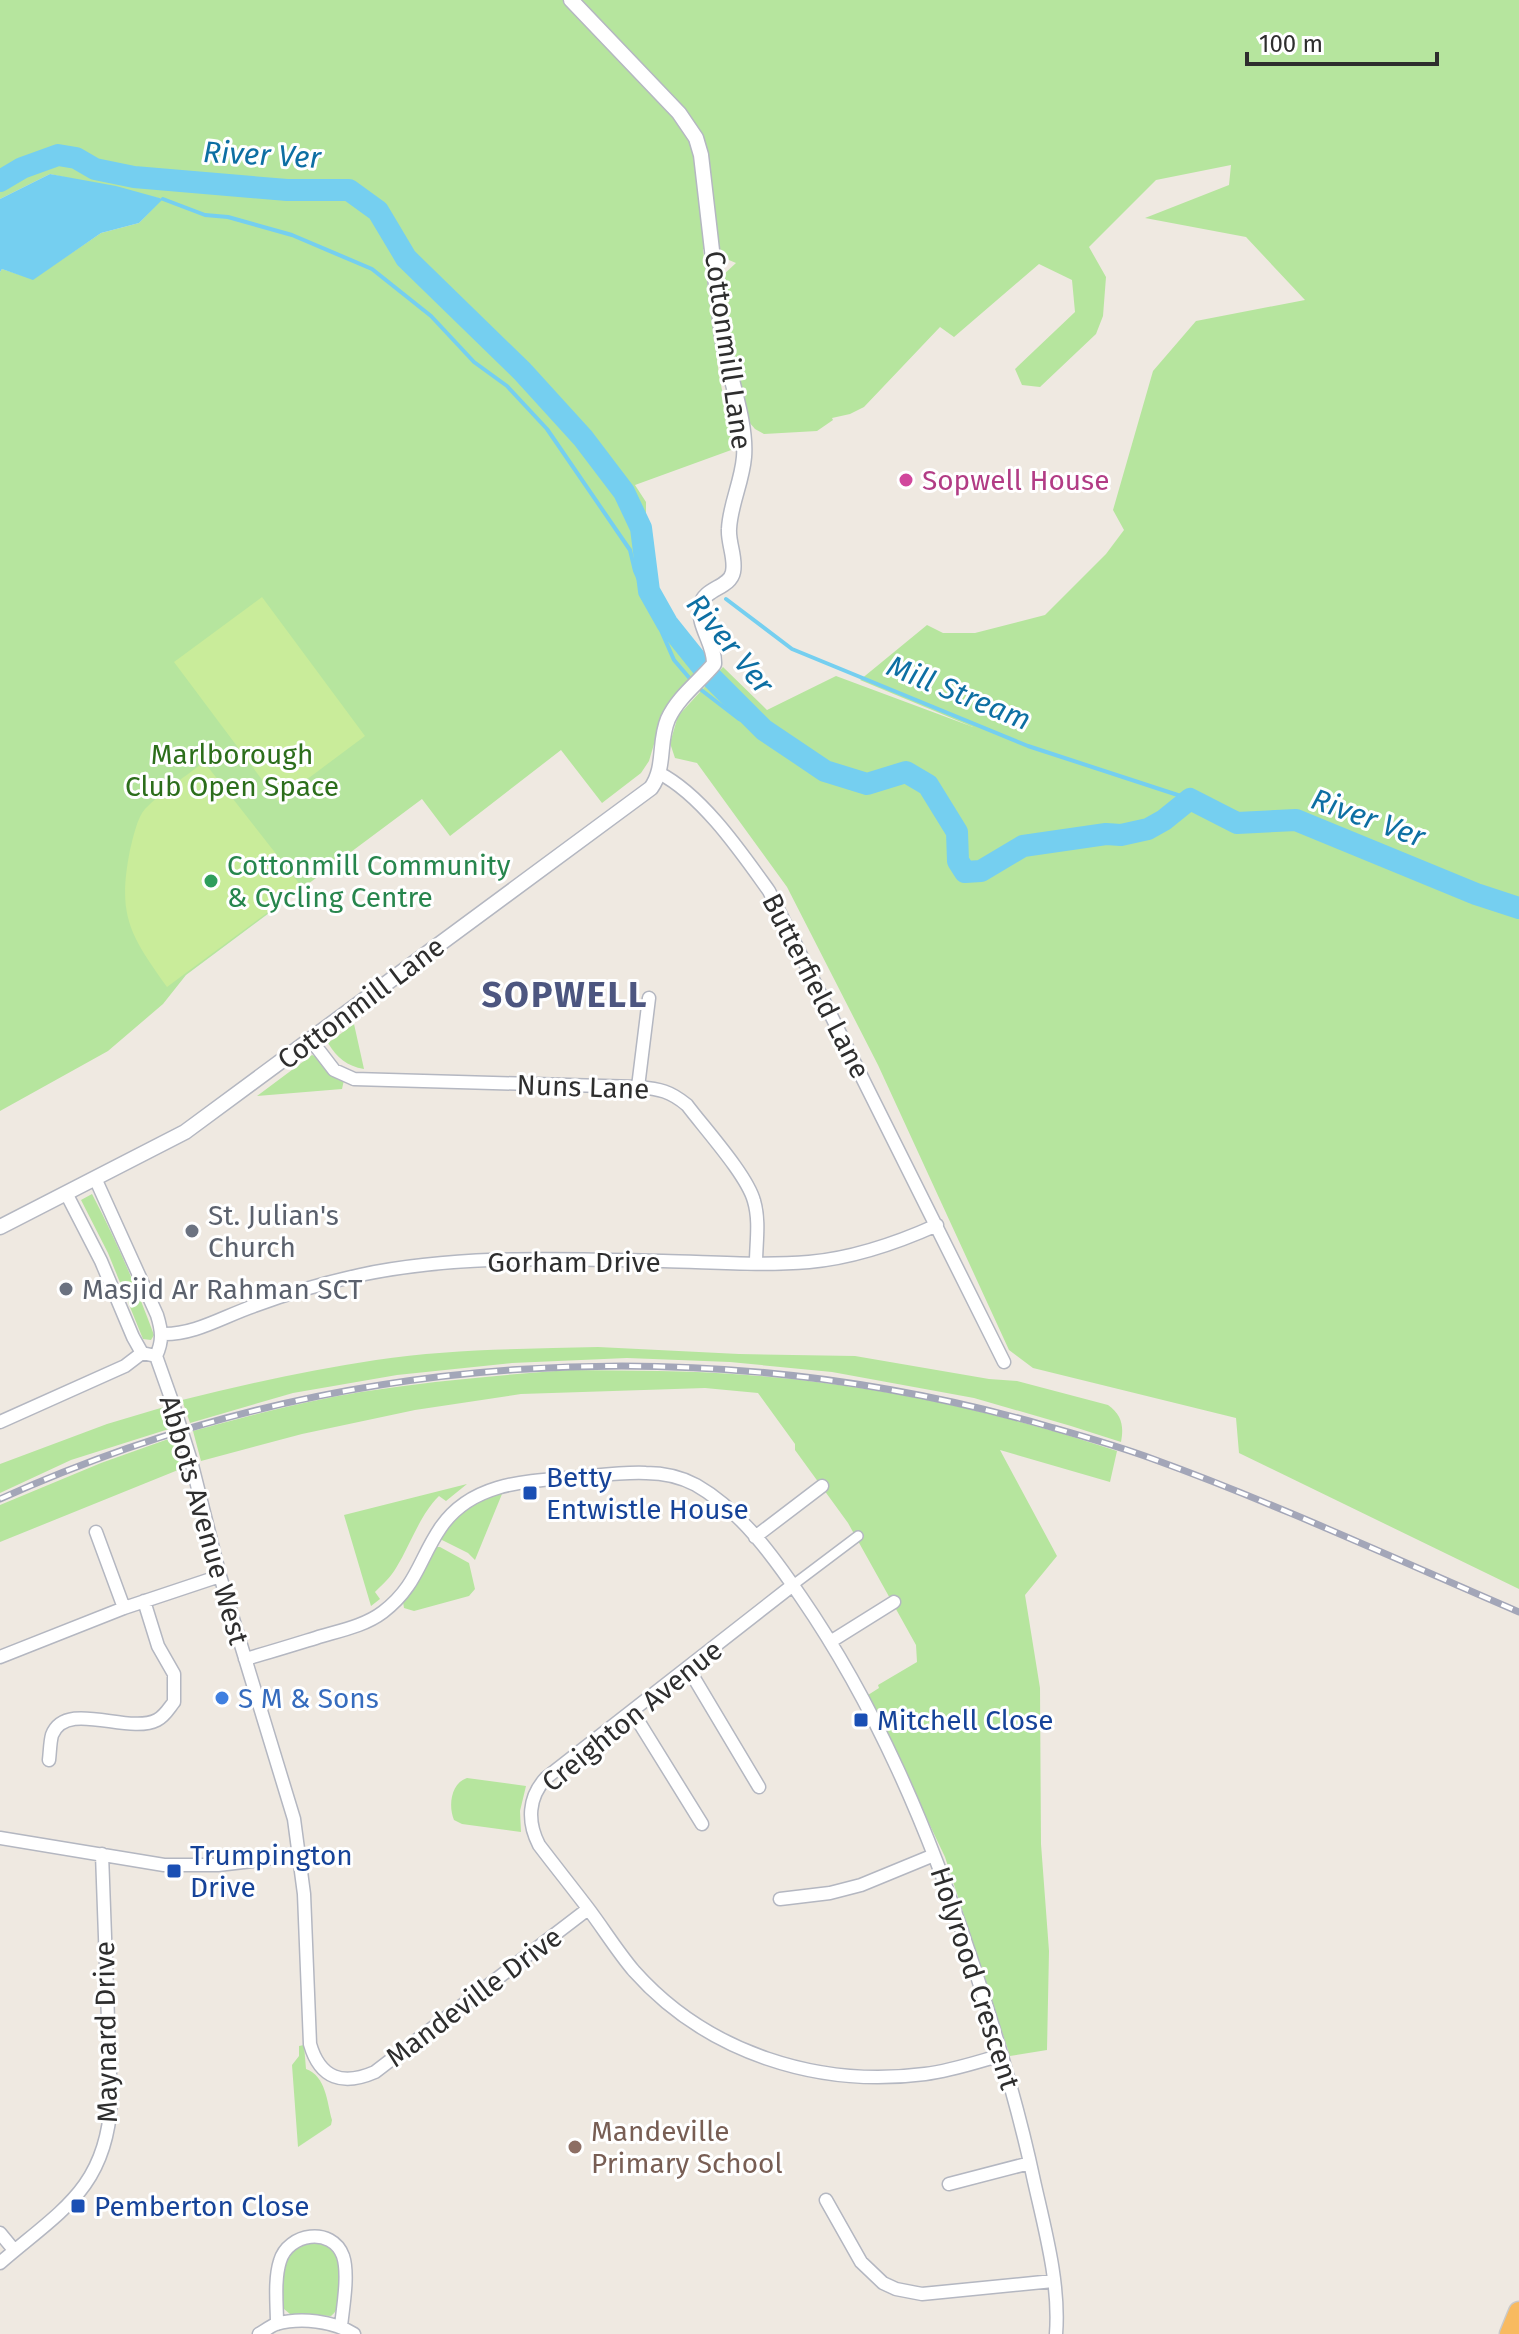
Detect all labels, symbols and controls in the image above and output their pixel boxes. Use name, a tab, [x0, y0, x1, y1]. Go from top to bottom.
scale bar	[1247, 16, 1437, 66]
text: 100 m	[1259, 30, 1323, 58]
water label: River Ver	[202, 134, 324, 176]
street label: Cottonmill Lane	[698, 249, 758, 451]
place label: Sopwell House	[922, 464, 1109, 497]
marker: Sopwell House	[897, 471, 915, 489]
water label: River Ver	[679, 587, 782, 702]
water label: Mill Stream	[882, 648, 1036, 738]
park label: Marlborough Club Open Space	[125, 738, 339, 803]
water label: River Ver	[1306, 781, 1431, 856]
place label: Cottonmill Community & Cycling Centre	[227, 849, 511, 914]
marker: Cottonmill Community & Cycling Centre	[202, 872, 220, 890]
street label: Butterfield Lane	[755, 888, 877, 1084]
street label: Cottonmill Lane	[271, 930, 451, 1076]
district label: SOPWELL	[481, 973, 649, 1017]
street label: Nuns Lane	[516, 1068, 650, 1106]
place label: St. Julian's Church	[208, 1199, 339, 1264]
marker: St. Julian's Church	[183, 1222, 201, 1240]
street label: Gorham Drive	[487, 1246, 661, 1279]
place label: Masjid Ar Rahman SCT	[82, 1273, 363, 1306]
marker: Masjid Ar Rahman SCT	[57, 1280, 75, 1298]
street label: Abbots Avenue West	[153, 1391, 256, 1649]
place label: Betty Entwistle House	[546, 1461, 749, 1526]
marker: Betty Entwistle House	[521, 1484, 539, 1502]
street label: Creighton Avenue	[535, 1633, 729, 1799]
place label: S M & Sons	[238, 1682, 379, 1715]
marker: S M & Sons	[213, 1689, 231, 1707]
place label: Mitchell Close	[877, 1704, 1053, 1737]
marker: Mitchell Close	[852, 1711, 870, 1729]
place label: Trumpington Drive	[190, 1839, 353, 1904]
marker: Trumpington Drive	[165, 1862, 183, 1880]
street label: Holyrood Crescent	[923, 1863, 1027, 2094]
street label: Mandeville Drive	[380, 1920, 568, 2074]
street label: Maynard Drive	[88, 1941, 124, 2123]
place label: Mandeville Primary School	[591, 2115, 783, 2180]
marker: Mandeville Primary School	[566, 2138, 584, 2156]
place label: Pemberton Close	[94, 2190, 309, 2223]
marker: Pemberton Close	[69, 2197, 87, 2215]

